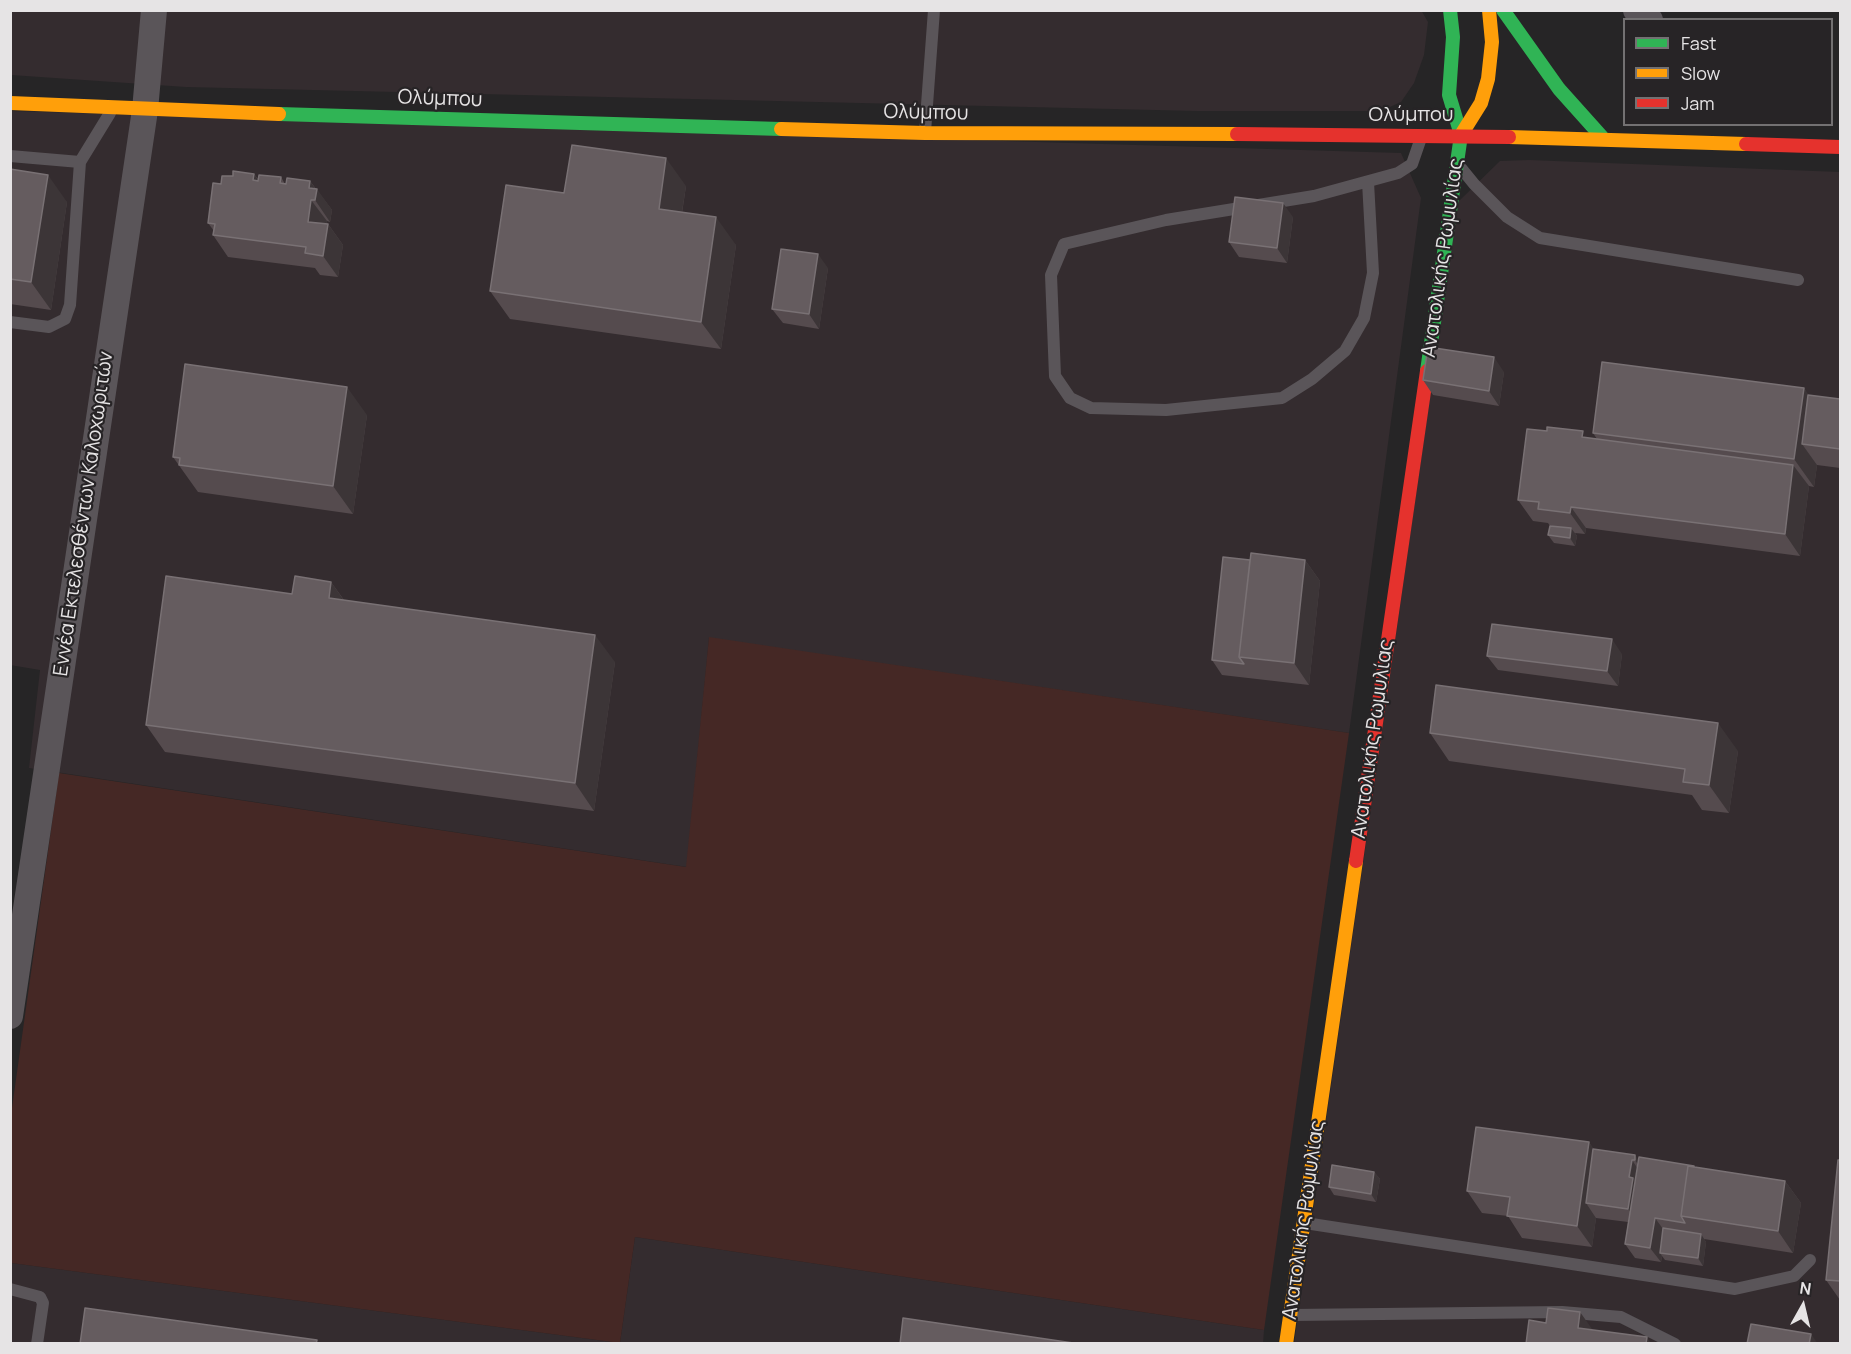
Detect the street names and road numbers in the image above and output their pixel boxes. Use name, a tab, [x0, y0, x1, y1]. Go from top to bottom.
street label: Ολύμπου	[397, 86, 483, 112]
street label: Ολύμπου	[883, 100, 969, 126]
street label: Ολύμπου	[1369, 103, 1453, 127]
street label: Ανατολικής Ρωμυλίας	[1417, 157, 1469, 359]
street label: Εννέα Εκτελεσθέντων Καλοχωριτών	[49, 350, 119, 678]
street label: Ανατολικής Ρωμυλίας	[1347, 638, 1399, 840]
street label: Ανατολικής Ρωμυλίας	[1278, 1119, 1330, 1321]

